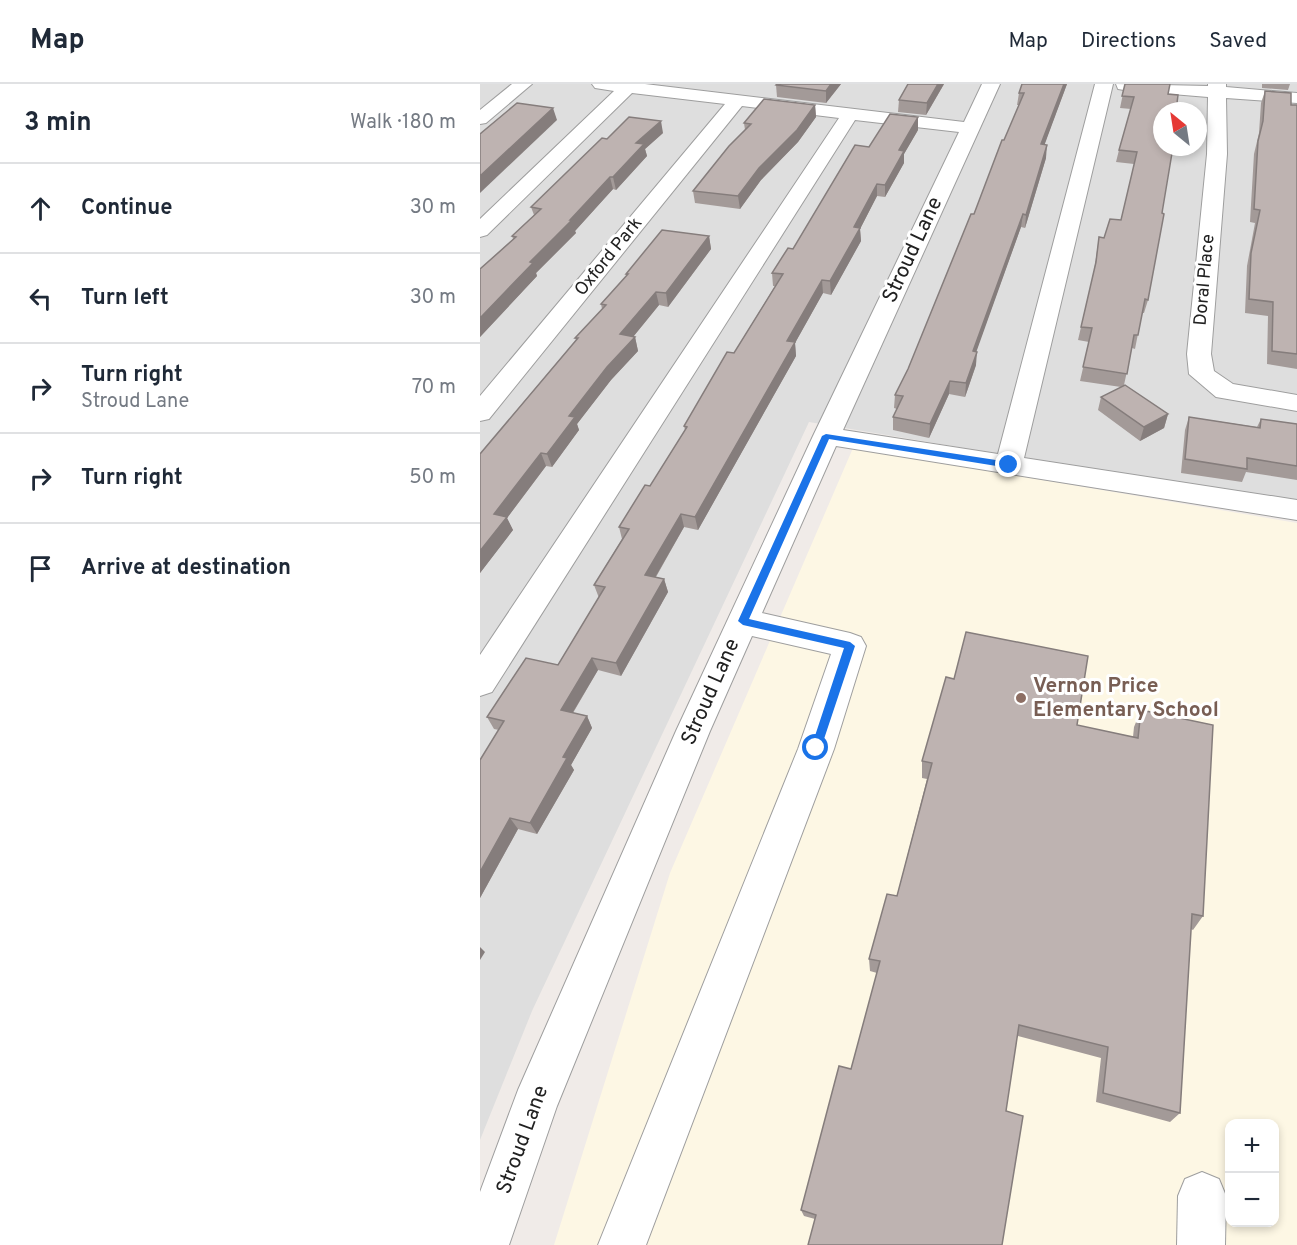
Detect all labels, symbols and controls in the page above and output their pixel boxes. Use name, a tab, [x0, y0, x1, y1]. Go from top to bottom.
text: Map	[30, 23, 85, 59]
text: Map	[1008, 28, 1048, 55]
text: Directions	[1081, 28, 1176, 55]
text: Saved	[1209, 28, 1267, 55]
north arrow	[1153, 102, 1207, 156]
text: 3 min	[24, 107, 92, 140]
text: Walk · 180 m	[350, 110, 456, 136]
icon: ahead	[24, 192, 57, 225]
street label: Stroud Lane	[877, 193, 949, 307]
text: Continue	[81, 195, 172, 222]
text: 30 m	[410, 195, 456, 221]
street label: Oxford Park	[570, 213, 648, 301]
street label: Doral Place	[1190, 233, 1220, 327]
icon: left	[24, 282, 57, 315]
text: Turn left	[81, 285, 169, 312]
text: 30 m	[410, 285, 456, 311]
text: Turn right	[81, 362, 183, 389]
icon: right	[24, 372, 57, 405]
text: 70 m	[412, 375, 456, 401]
text: Stroud Lane	[81, 389, 189, 415]
route end	[995, 451, 1021, 477]
icon: right	[24, 462, 57, 495]
text: Turn right	[81, 465, 183, 492]
text: 50 m	[409, 465, 456, 491]
icon: arrive	[24, 552, 57, 585]
text: Arrive at destination	[81, 555, 291, 582]
street label: Stroud Lane	[676, 635, 746, 749]
place label: Vernon Price Elementary School	[1033, 673, 1219, 724]
marker: Vernon Price Elementary School	[1014, 691, 1028, 705]
route start	[802, 734, 828, 760]
street label: Stroud Lane	[491, 1082, 555, 1198]
map controls	[1225, 1119, 1279, 1227]
button: +	[1225, 1119, 1279, 1173]
button: −	[1225, 1173, 1279, 1227]

